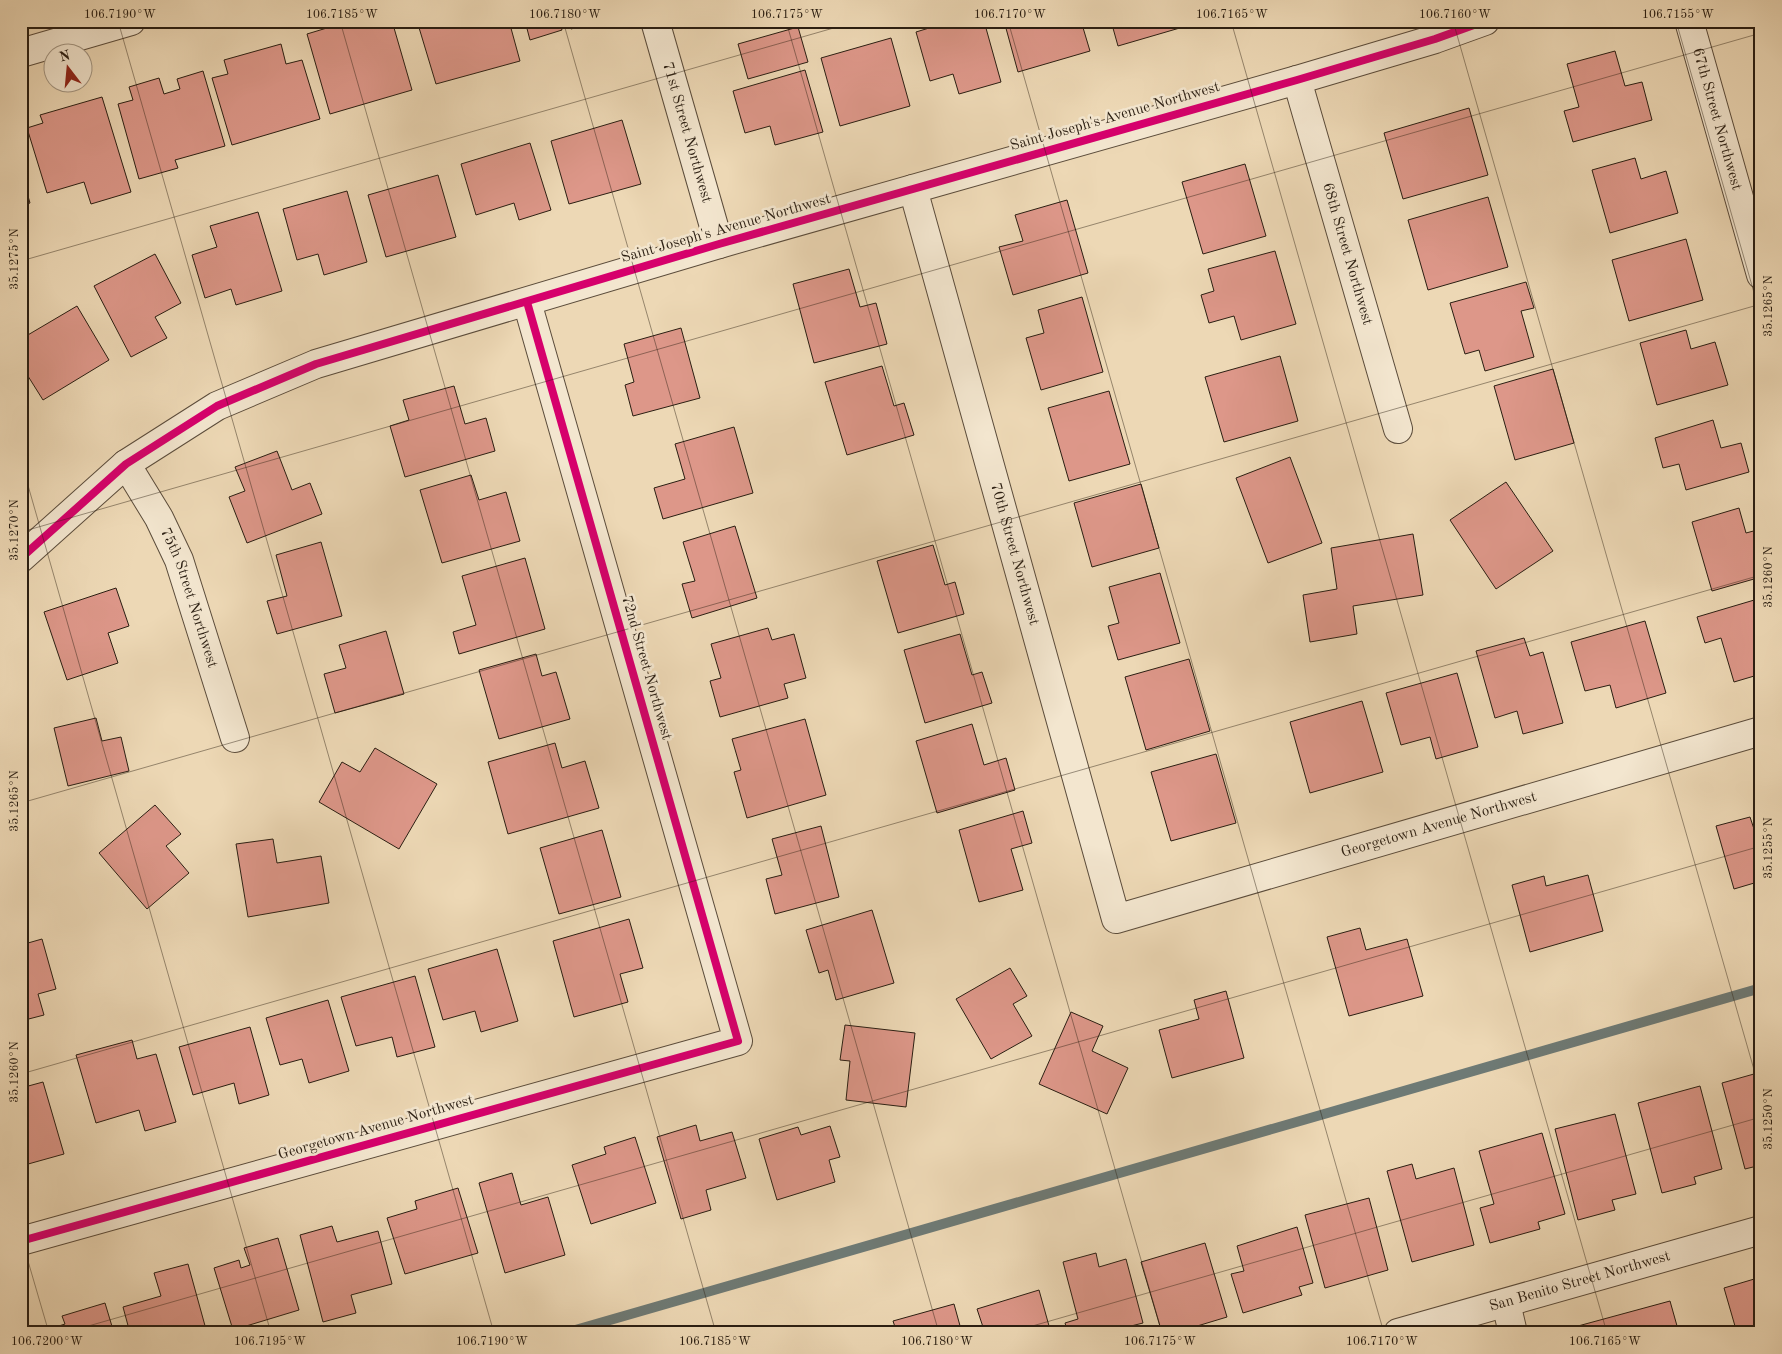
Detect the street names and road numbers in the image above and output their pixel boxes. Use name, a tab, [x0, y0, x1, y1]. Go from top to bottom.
street label: 67th Street Northwest	[1690, 46, 1744, 192]
street label: 71st Street Northwest	[660, 60, 714, 205]
street label: Saint Joseph's Avenue Northwest	[1008, 80, 1222, 154]
street label: 68th Street Northwest	[1320, 181, 1375, 327]
street label: Saint Joseph's Avenue Northwest	[619, 192, 833, 266]
street label: 70th Street Northwest	[988, 481, 1041, 627]
street label: 75th Street Northwest	[157, 526, 220, 670]
street label: 72nd Street Northwest	[618, 594, 674, 742]
street label: Georgetown Avenue Northwest	[1339, 789, 1538, 860]
street label: Georgetown Avenue Northwest	[277, 1093, 475, 1163]
street label: San Benito Street Northwest	[1488, 1249, 1672, 1314]

